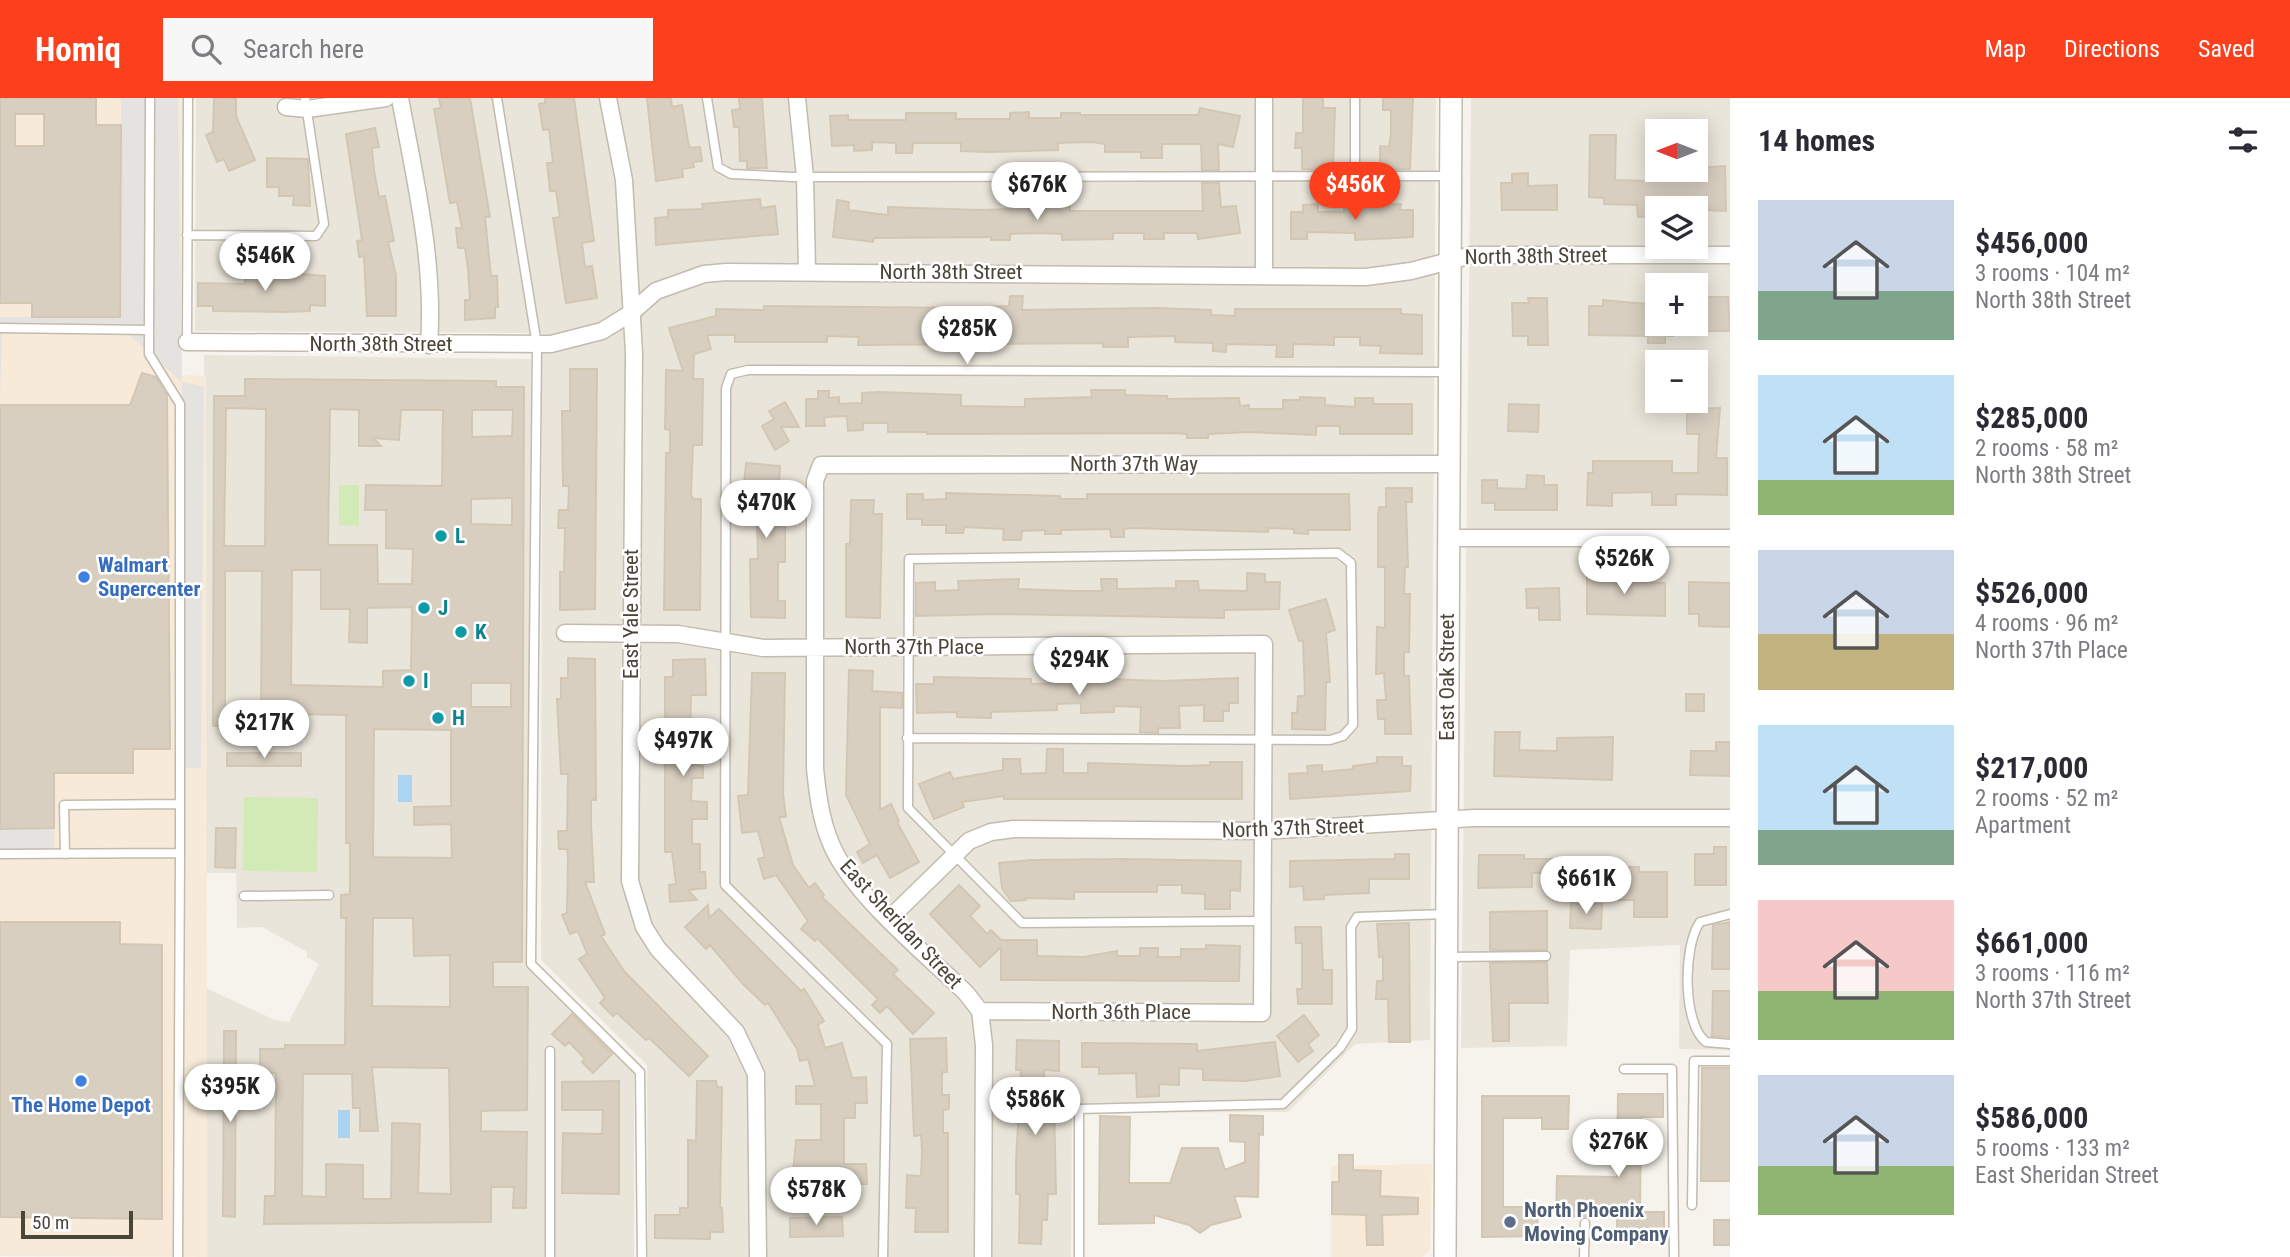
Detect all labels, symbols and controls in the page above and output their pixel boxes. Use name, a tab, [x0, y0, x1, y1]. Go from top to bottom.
search box	[163, 18, 653, 81]
text: Homiq	[35, 30, 121, 69]
icon: search	[187, 30, 225, 68]
text: Search here	[243, 34, 364, 64]
text: Map	[1985, 35, 2026, 63]
text: Directions	[2064, 35, 2160, 63]
text: Saved	[2198, 35, 2255, 63]
north arrow	[1645, 119, 1708, 182]
map controls	[1645, 119, 1708, 413]
icon: filters	[2224, 121, 2262, 159]
text: 14 homes	[1758, 123, 1875, 158]
pin: $676K	[988, 162, 1086, 222]
pin: $456K	[1306, 162, 1404, 222]
text: $676K	[1007, 171, 1067, 198]
text: $456K	[1325, 171, 1385, 198]
button: layers	[1645, 196, 1708, 259]
text: $456,000	[1975, 225, 2088, 260]
icon: home	[1814, 228, 1898, 312]
pin: $546K	[216, 234, 314, 293]
text: $546K	[235, 242, 295, 269]
street label: North 38th Street	[1464, 243, 1608, 269]
street label: North 38th Street	[880, 260, 1022, 284]
text: 3 rooms · 104 m²	[1975, 260, 2130, 287]
button: +	[1645, 273, 1708, 336]
text: North 38th Street	[1975, 287, 2131, 314]
pin: $285K	[918, 306, 1016, 366]
text: $285K	[937, 315, 997, 342]
street label: North 38th Street	[310, 332, 452, 356]
button: −	[1645, 350, 1708, 413]
text: $285,000	[1975, 400, 2088, 435]
icon: home	[1814, 403, 1898, 487]
text: 2 rooms · 58 m²	[1975, 435, 2118, 462]
street label: North 37th Way	[1070, 452, 1198, 476]
text: North 38th Street	[1975, 462, 2131, 489]
pin: $470K	[717, 480, 815, 540]
text: $470K	[736, 489, 796, 516]
place label: L	[455, 524, 465, 548]
marker: L	[433, 528, 449, 544]
pin: $526K	[1575, 536, 1673, 596]
text: $526K	[1594, 545, 1654, 572]
street label: East Yale Street	[619, 549, 643, 679]
place label: Walmart Supercenter	[98, 553, 200, 601]
marker: Walmart Supercenter	[76, 569, 92, 585]
text: $526,000	[1975, 575, 2088, 610]
icon: home	[1814, 578, 1898, 662]
place label: J	[438, 596, 448, 620]
marker: J	[416, 600, 432, 616]
text: 4 rooms · 96 m²	[1975, 610, 2118, 637]
street label: East Oak Street	[1435, 613, 1459, 741]
place label: K	[475, 620, 487, 644]
marker: K	[453, 624, 469, 640]
street label: North 37th Place	[844, 635, 984, 659]
text: North 37th Place	[1975, 637, 2128, 664]
pin: $294K	[1030, 638, 1128, 697]
text: $294K	[1049, 646, 1109, 673]
place label: I	[423, 669, 429, 693]
marker: I	[401, 673, 417, 689]
pin: $217K	[215, 700, 313, 760]
place label: H	[452, 706, 465, 730]
text: $217K	[234, 709, 294, 736]
marker: H	[430, 710, 446, 726]
pin: $497K	[634, 718, 732, 778]
text: $497K	[653, 727, 713, 754]
text: $217,000	[1975, 750, 2088, 785]
icon: home	[1814, 753, 1898, 837]
text: 2 rooms · 52 m²	[1975, 785, 2118, 812]
text: Apartment	[1975, 812, 2071, 839]
street label: North 37th Street	[1221, 814, 1365, 842]
street label: East Sheridan Street	[835, 854, 967, 994]
pin: $661K	[1537, 856, 1635, 916]
text: $661K	[1556, 865, 1616, 892]
text: $661,000	[1975, 925, 2088, 960]
icon: home	[1814, 928, 1898, 1012]
text: 3 rooms · 116 m²	[1975, 960, 2130, 987]
text: North 37th Street	[1975, 987, 2131, 1014]
street label: North 36th Place	[1051, 1000, 1191, 1024]
pin: $395K	[181, 1065, 279, 1124]
marker: The Home Depot	[73, 1073, 89, 1089]
text: $395K	[200, 1073, 260, 1100]
pin: $586K	[986, 1077, 1084, 1137]
text: $586K	[1005, 1086, 1065, 1113]
place label: The Home Depot	[11, 1093, 151, 1117]
text: $586,000	[1975, 1100, 2088, 1135]
icon: home	[1814, 1103, 1898, 1187]
pin: $276K	[1569, 1119, 1667, 1179]
text: $276K	[1588, 1128, 1648, 1155]
text: 5 rooms · 133 m²	[1975, 1135, 2130, 1162]
text: East Sheridan Street	[1975, 1162, 2159, 1189]
pin: $578K	[767, 1168, 865, 1227]
text: $578K	[786, 1176, 846, 1203]
place label: North Phoenix Moving Company	[1524, 1198, 1669, 1246]
scale bar	[21, 1208, 133, 1240]
text: 50 m	[32, 1211, 69, 1234]
marker: North Phoenix Moving Company	[1502, 1214, 1518, 1230]

